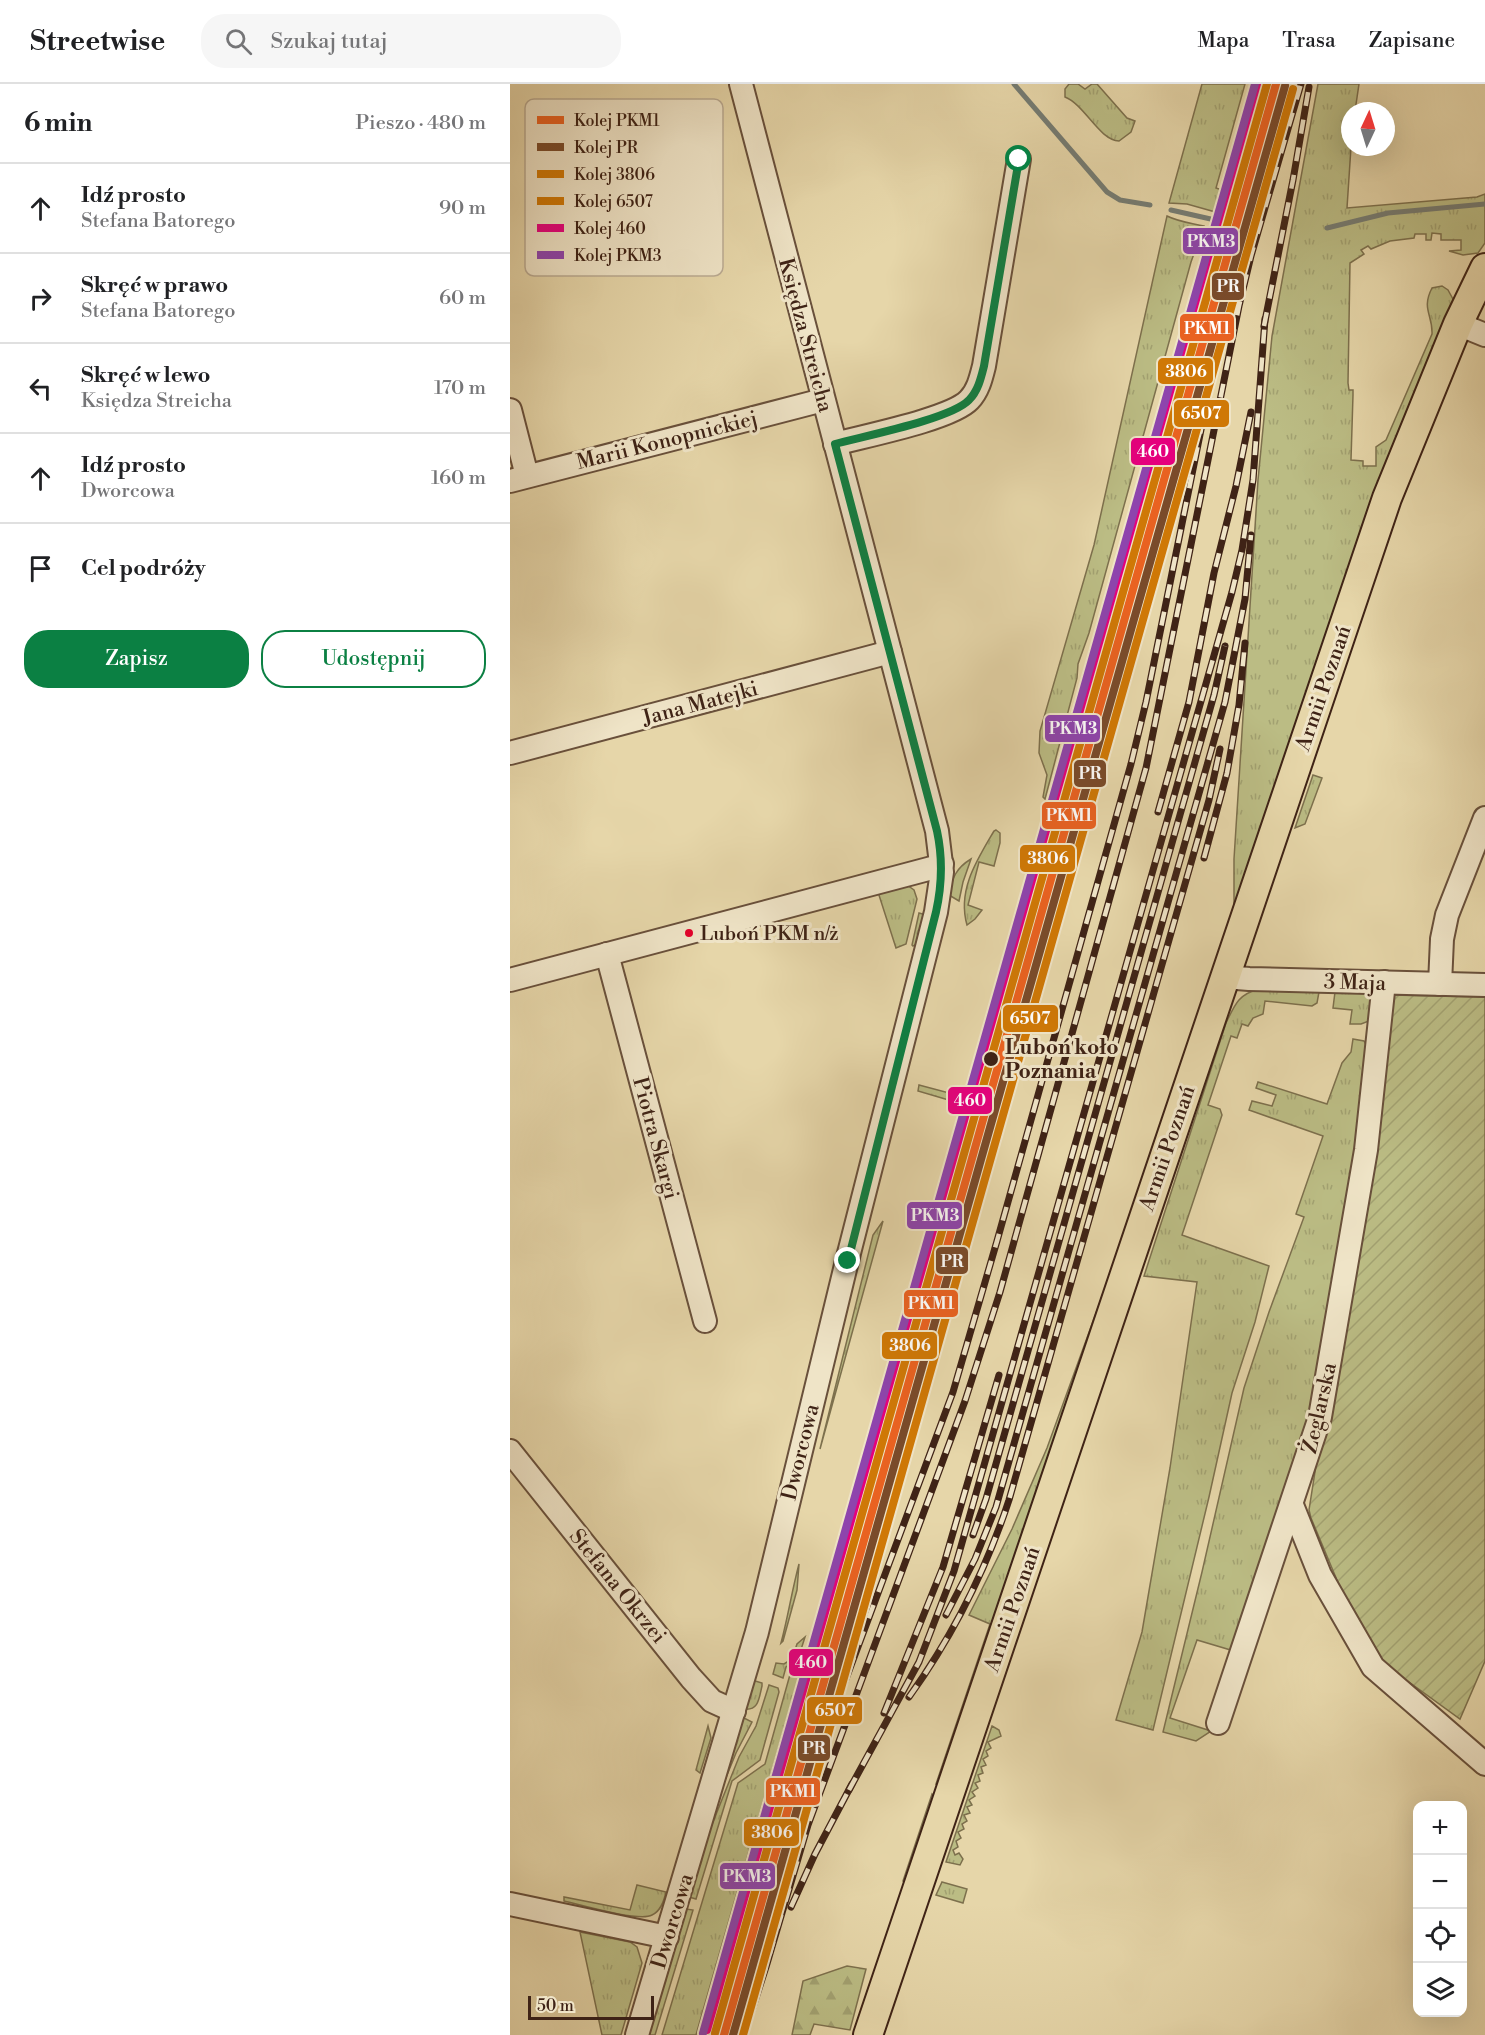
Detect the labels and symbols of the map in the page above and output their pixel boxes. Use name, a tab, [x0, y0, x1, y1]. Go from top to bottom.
legend	[525, 99, 723, 276]
north arrow	[1341, 102, 1395, 156]
text: Kolej PKM1	[574, 111, 660, 131]
text: Kolej PR	[574, 138, 639, 158]
route start	[1005, 145, 1031, 171]
text: Kolej 3806	[574, 165, 655, 185]
text: Kolej 6507	[574, 192, 653, 212]
text: Kolej 460	[574, 219, 646, 239]
line badge: PKM3	[1182, 227, 1239, 255]
text: PKM3	[1187, 232, 1236, 252]
text: Kolej PKM3	[574, 246, 662, 266]
street label: Księdza Streicha	[772, 255, 838, 416]
line badge: PR	[1211, 272, 1245, 301]
text: PR	[1216, 277, 1241, 297]
line badge: PKM1	[1179, 313, 1235, 342]
text: PKM1	[1184, 319, 1231, 339]
line badge: 3806	[1157, 357, 1214, 385]
text: 3806	[1165, 362, 1207, 382]
line badge: 6507	[1173, 399, 1230, 428]
text: 6507	[1181, 404, 1222, 424]
street label: Marii Konopnickiej	[574, 406, 761, 476]
line badge: 460	[1130, 437, 1176, 466]
text: 460	[1137, 442, 1169, 462]
street label: Armii Poznań	[1290, 622, 1358, 755]
street label: Jana Matejki	[639, 676, 761, 732]
line badge: PKM3	[1044, 714, 1101, 743]
text: PKM3	[1049, 719, 1098, 739]
line badge: PR	[1073, 759, 1107, 788]
text: PR	[1078, 764, 1103, 784]
line badge: PKM1	[1041, 801, 1097, 830]
text: PKM1	[1046, 806, 1093, 826]
line badge: 3806	[1019, 844, 1076, 873]
text: 3806	[1027, 849, 1069, 869]
place label: Luboń PKM n/ż	[700, 922, 839, 947]
marker: Luboń PKM n/ż	[683, 927, 695, 939]
street label: 3 Maja	[1323, 969, 1387, 997]
line badge: 6507	[1002, 1004, 1059, 1033]
text: 6507	[1010, 1009, 1051, 1029]
place label: Luboń koło Poznania	[1005, 1035, 1119, 1085]
marker: Luboń koło Poznania	[982, 1050, 1000, 1068]
street label: Piotra Skargi	[626, 1074, 684, 1202]
street label: Armii Poznań	[1134, 1082, 1202, 1215]
line badge: 460	[947, 1086, 993, 1115]
text: 460	[954, 1091, 986, 1111]
line badge: PKM3	[906, 1201, 963, 1230]
text: PKM3	[911, 1206, 960, 1226]
line badge: PR	[935, 1246, 969, 1275]
route end	[834, 1247, 860, 1273]
text: PR	[940, 1252, 965, 1272]
line badge: PKM1	[903, 1289, 959, 1318]
text: PKM1	[908, 1294, 955, 1314]
line badge: 3806	[881, 1331, 938, 1360]
text: 3806	[889, 1336, 931, 1356]
street label: Żeglarska	[1295, 1359, 1343, 1456]
street label: Dworcowa	[776, 1401, 826, 1503]
street label: Stefana Okrzei	[563, 1524, 671, 1649]
street label: Armii Poznań	[979, 1543, 1047, 1676]
line badge: 460	[788, 1648, 834, 1677]
text: 460	[795, 1653, 827, 1673]
line badge: 6507	[806, 1696, 863, 1725]
text: 6507	[815, 1701, 856, 1721]
line badge: PR	[797, 1734, 831, 1762]
text: PR	[802, 1739, 827, 1759]
line badge: PKM1	[765, 1777, 821, 1806]
text: PKM1	[770, 1782, 817, 1802]
line badge: 3806	[743, 1818, 800, 1847]
text: 3806	[751, 1823, 793, 1843]
line badge: PKM3	[719, 1862, 776, 1890]
text: PKM3	[723, 1867, 772, 1887]
street label: Dworcowa	[646, 1870, 700, 1972]
scale bar	[528, 1993, 654, 2020]

